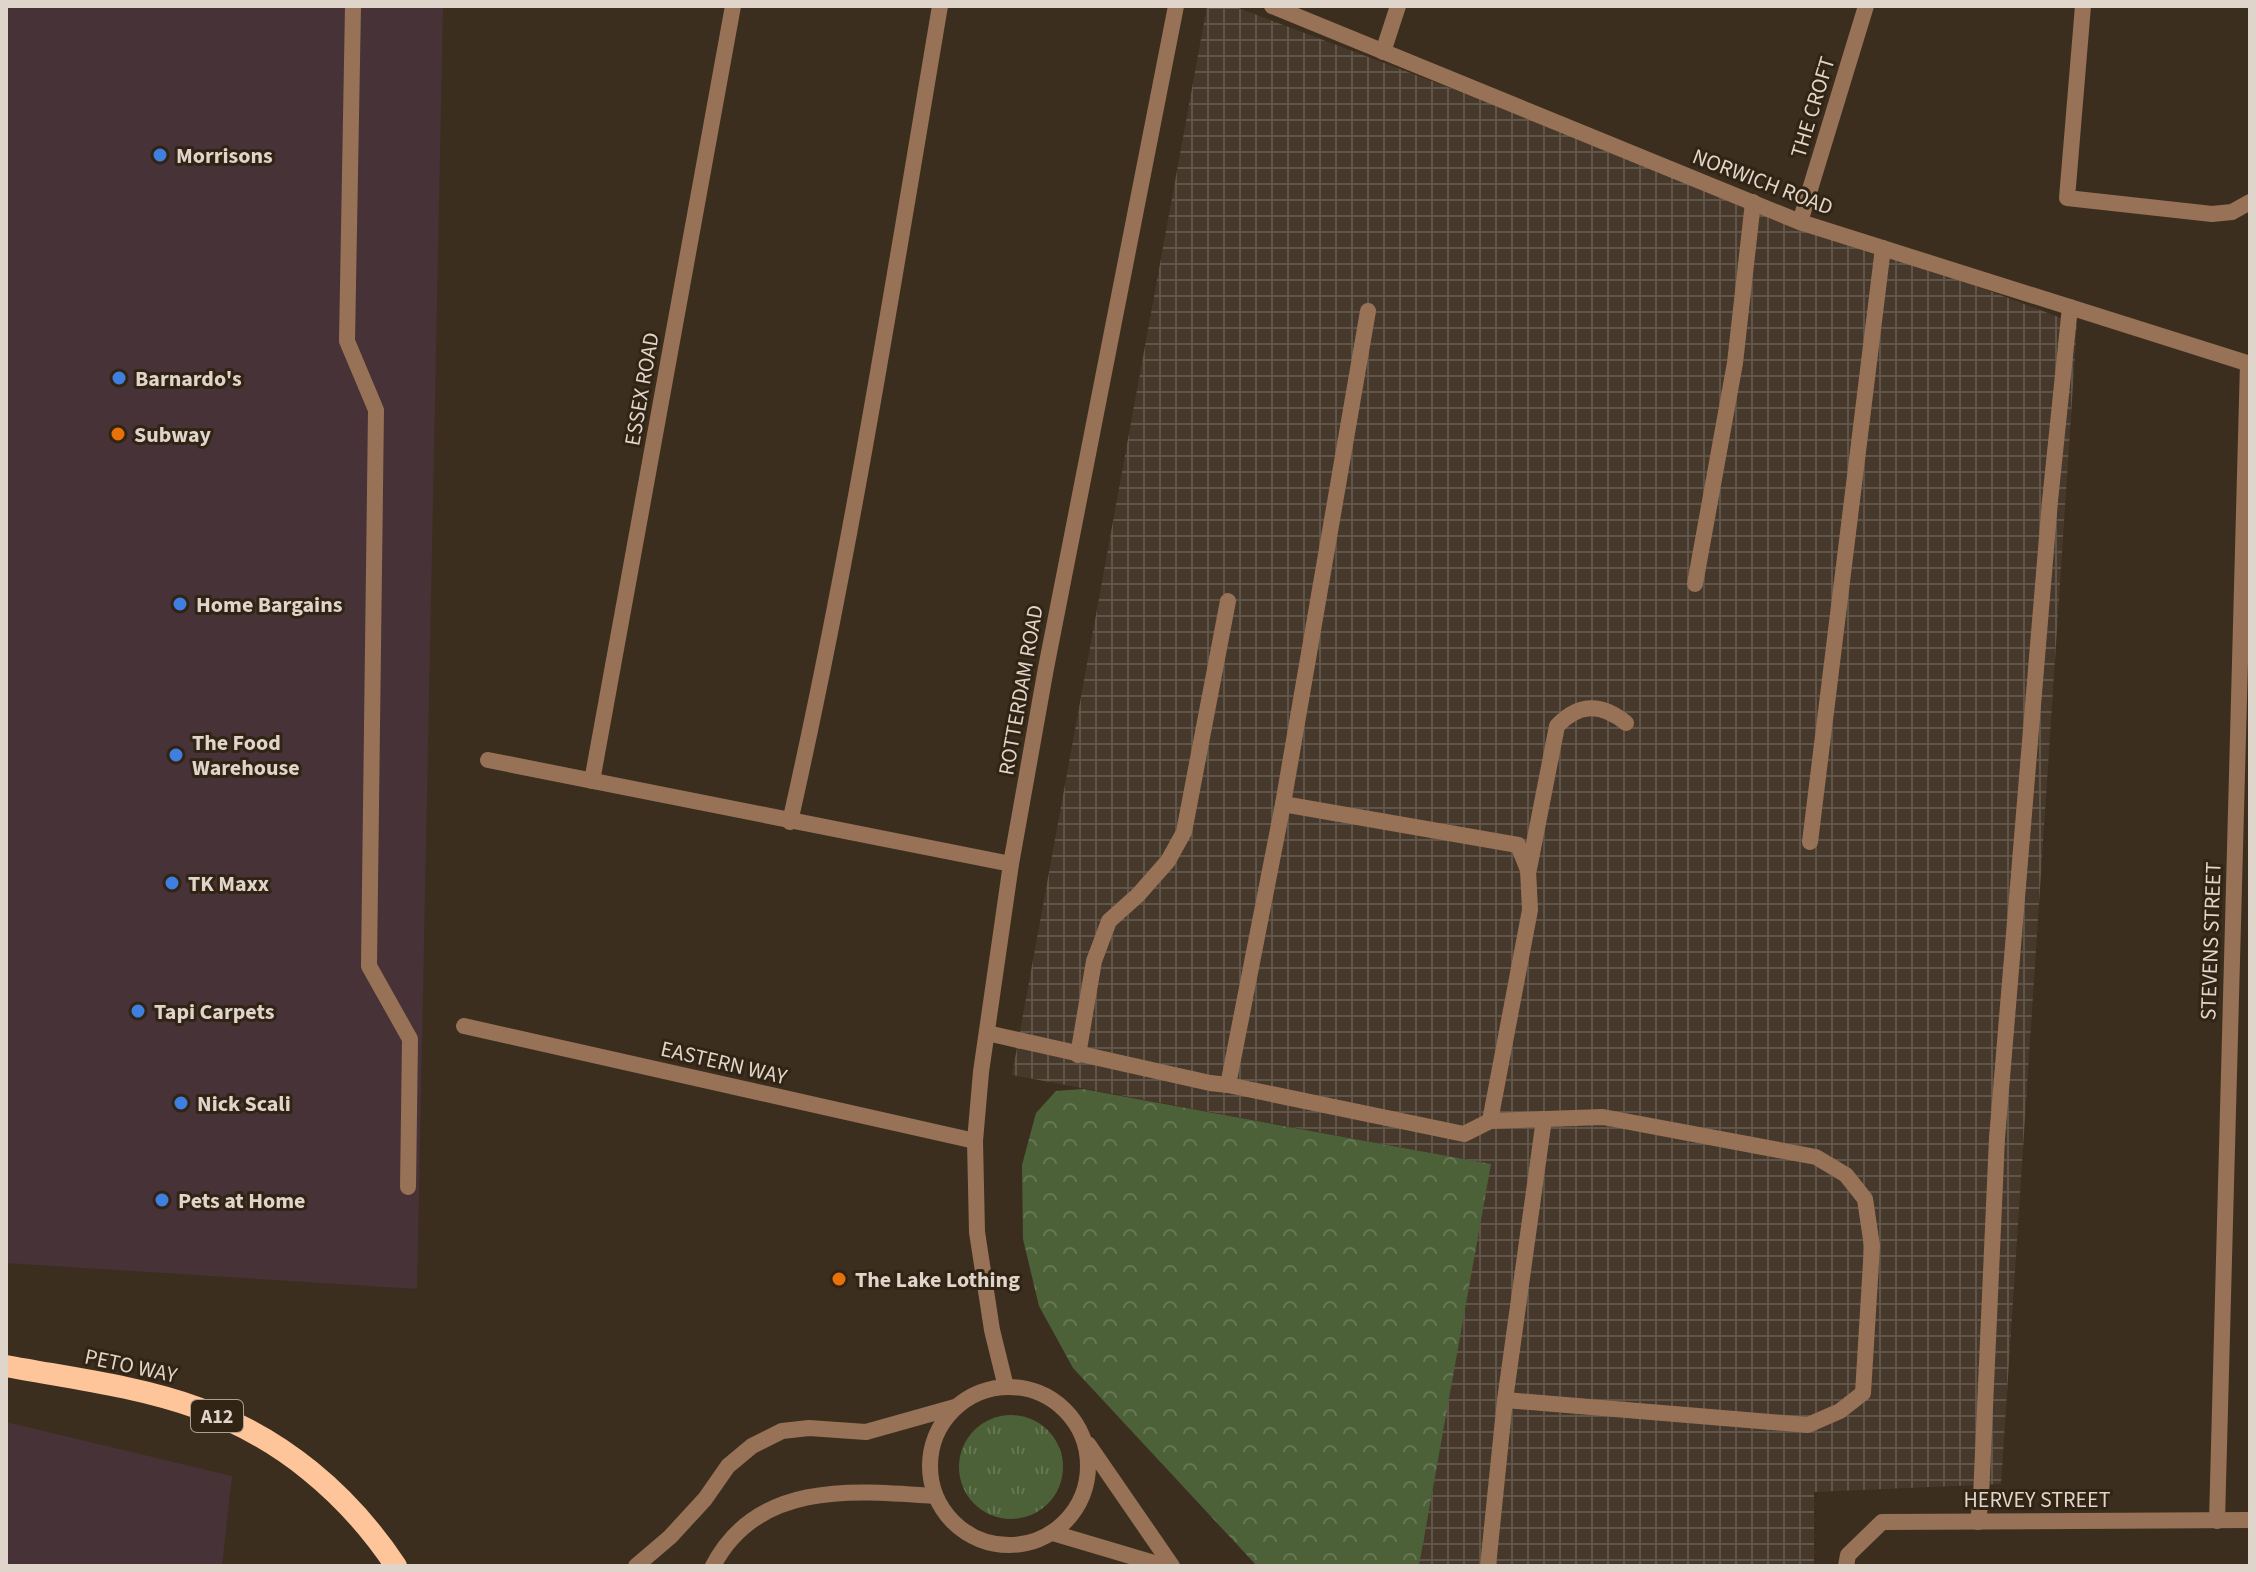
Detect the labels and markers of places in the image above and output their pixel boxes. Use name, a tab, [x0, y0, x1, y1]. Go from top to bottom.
place label: Morrisons	[176, 140, 273, 172]
marker: Morrisons	[151, 146, 169, 164]
place label: Barnardo's	[135, 363, 242, 395]
marker: Barnardo's	[110, 369, 128, 387]
place label: Subway	[134, 419, 212, 451]
marker: Subway	[109, 425, 127, 443]
place label: Home Bargains	[196, 589, 343, 621]
marker: Home Bargains	[171, 595, 189, 613]
place label: The Food Warehouse	[192, 727, 300, 784]
marker: The Food Warehouse	[167, 746, 185, 764]
place label: TK Maxx	[188, 868, 269, 900]
marker: TK Maxx	[163, 874, 181, 892]
place label: Tapi Carpets	[154, 996, 275, 1028]
marker: Tapi Carpets	[129, 1002, 147, 1020]
place label: Nick Scali	[197, 1088, 291, 1120]
marker: Nick Scali	[172, 1094, 190, 1112]
place label: Pets at Home	[178, 1185, 305, 1217]
marker: Pets at Home	[153, 1191, 171, 1209]
place label: The Lake Lothing	[855, 1264, 1020, 1296]
marker: The Lake Lothing	[830, 1270, 848, 1288]

